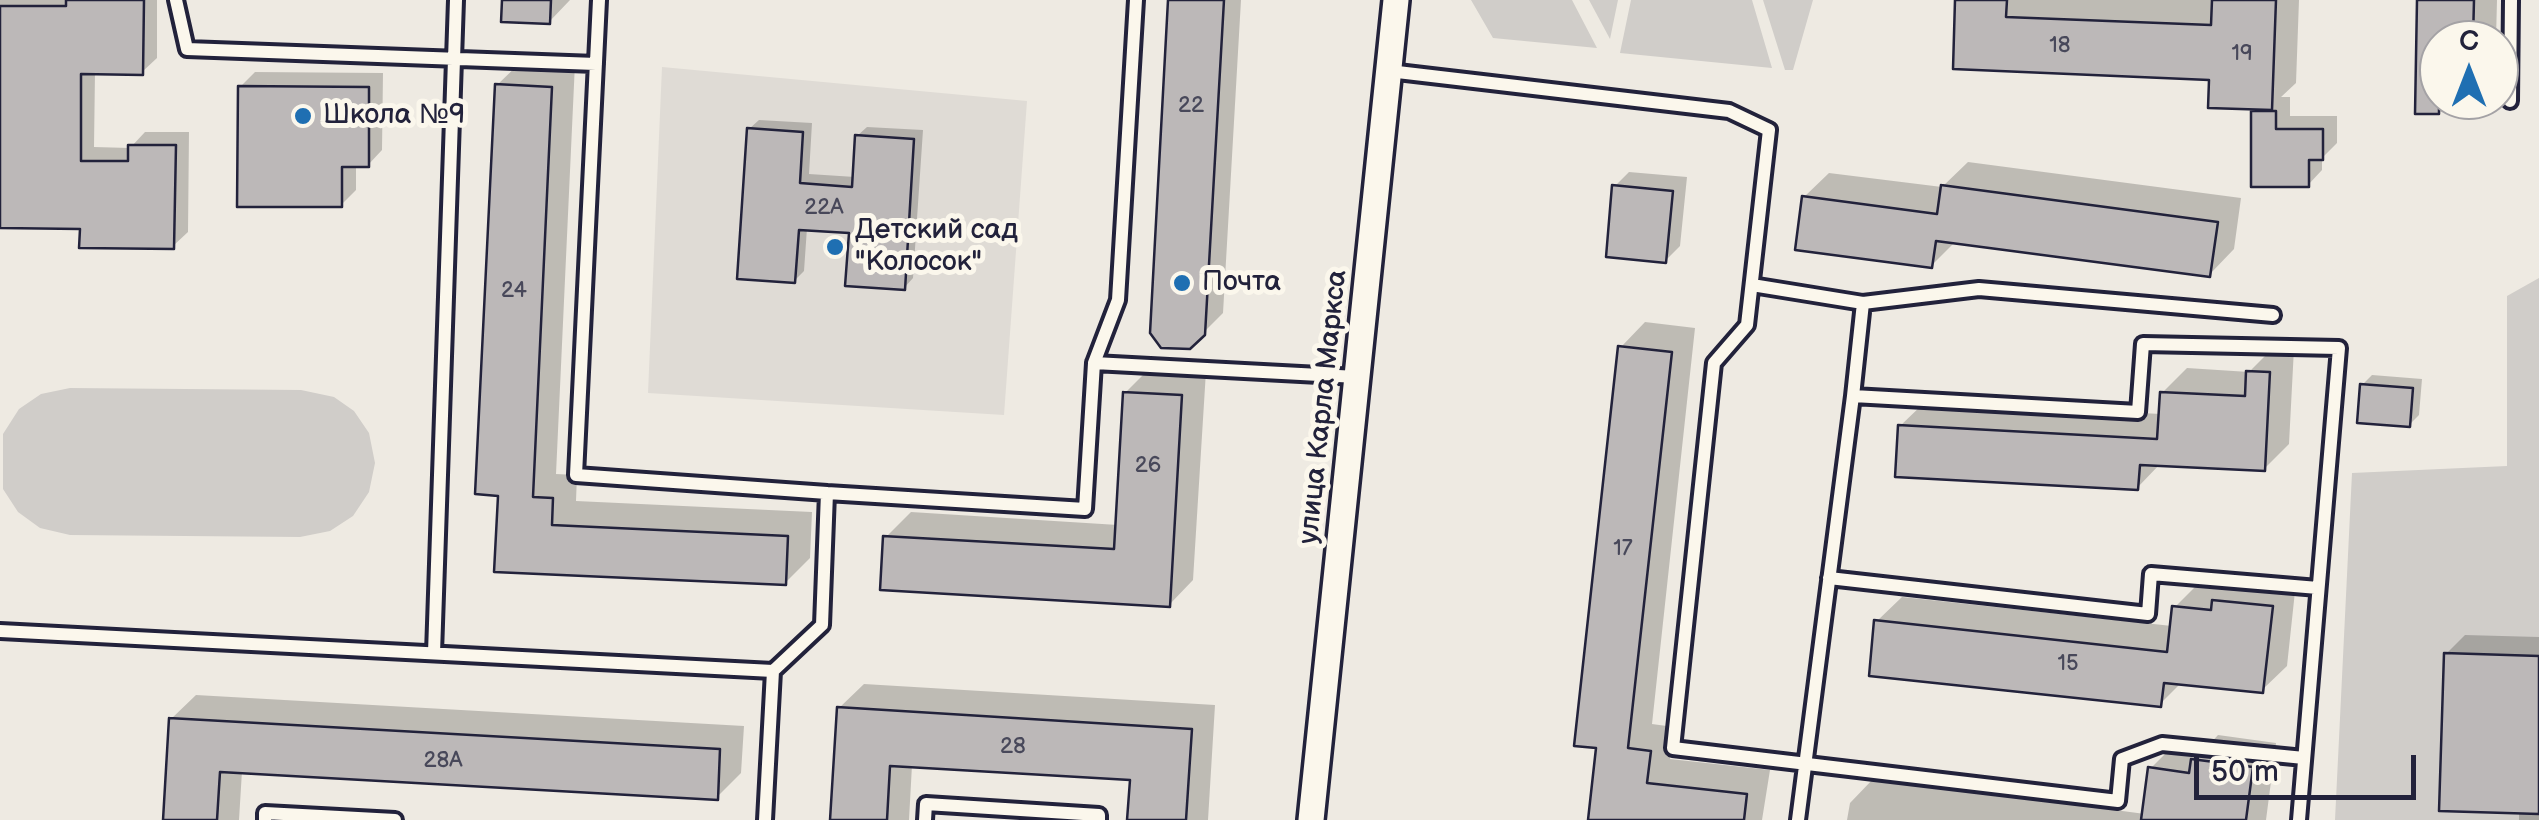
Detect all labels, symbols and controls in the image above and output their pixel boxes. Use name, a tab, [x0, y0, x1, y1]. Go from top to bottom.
north arrow	[2419, 20, 2519, 120]
text: С	[2459, 25, 2479, 58]
house number: 18	[2049, 33, 2071, 59]
house number: 19	[2231, 41, 2253, 67]
house number: 22	[1178, 93, 1204, 119]
place label: Школа №9	[323, 99, 465, 133]
marker: Школа №9	[292, 105, 314, 127]
house number: 22А	[804, 195, 844, 221]
place label: Детский сад "Колосок"	[855, 214, 1018, 280]
marker: Детский сад "Колосок"	[824, 236, 846, 258]
place label: Почта	[1202, 266, 1281, 300]
street label: улица Карла Маркса	[1293, 268, 1355, 546]
marker: Почта	[1171, 272, 1193, 294]
house number: 24	[501, 278, 527, 304]
house number: 26	[1135, 453, 1161, 479]
house number: 17	[1613, 536, 1633, 562]
house number: 15	[2057, 651, 2079, 677]
house number: 28	[1000, 734, 1026, 760]
scale bar	[2199, 735, 2422, 797]
house number: 28А	[423, 748, 463, 774]
text: 50 m	[2211, 754, 2279, 790]

